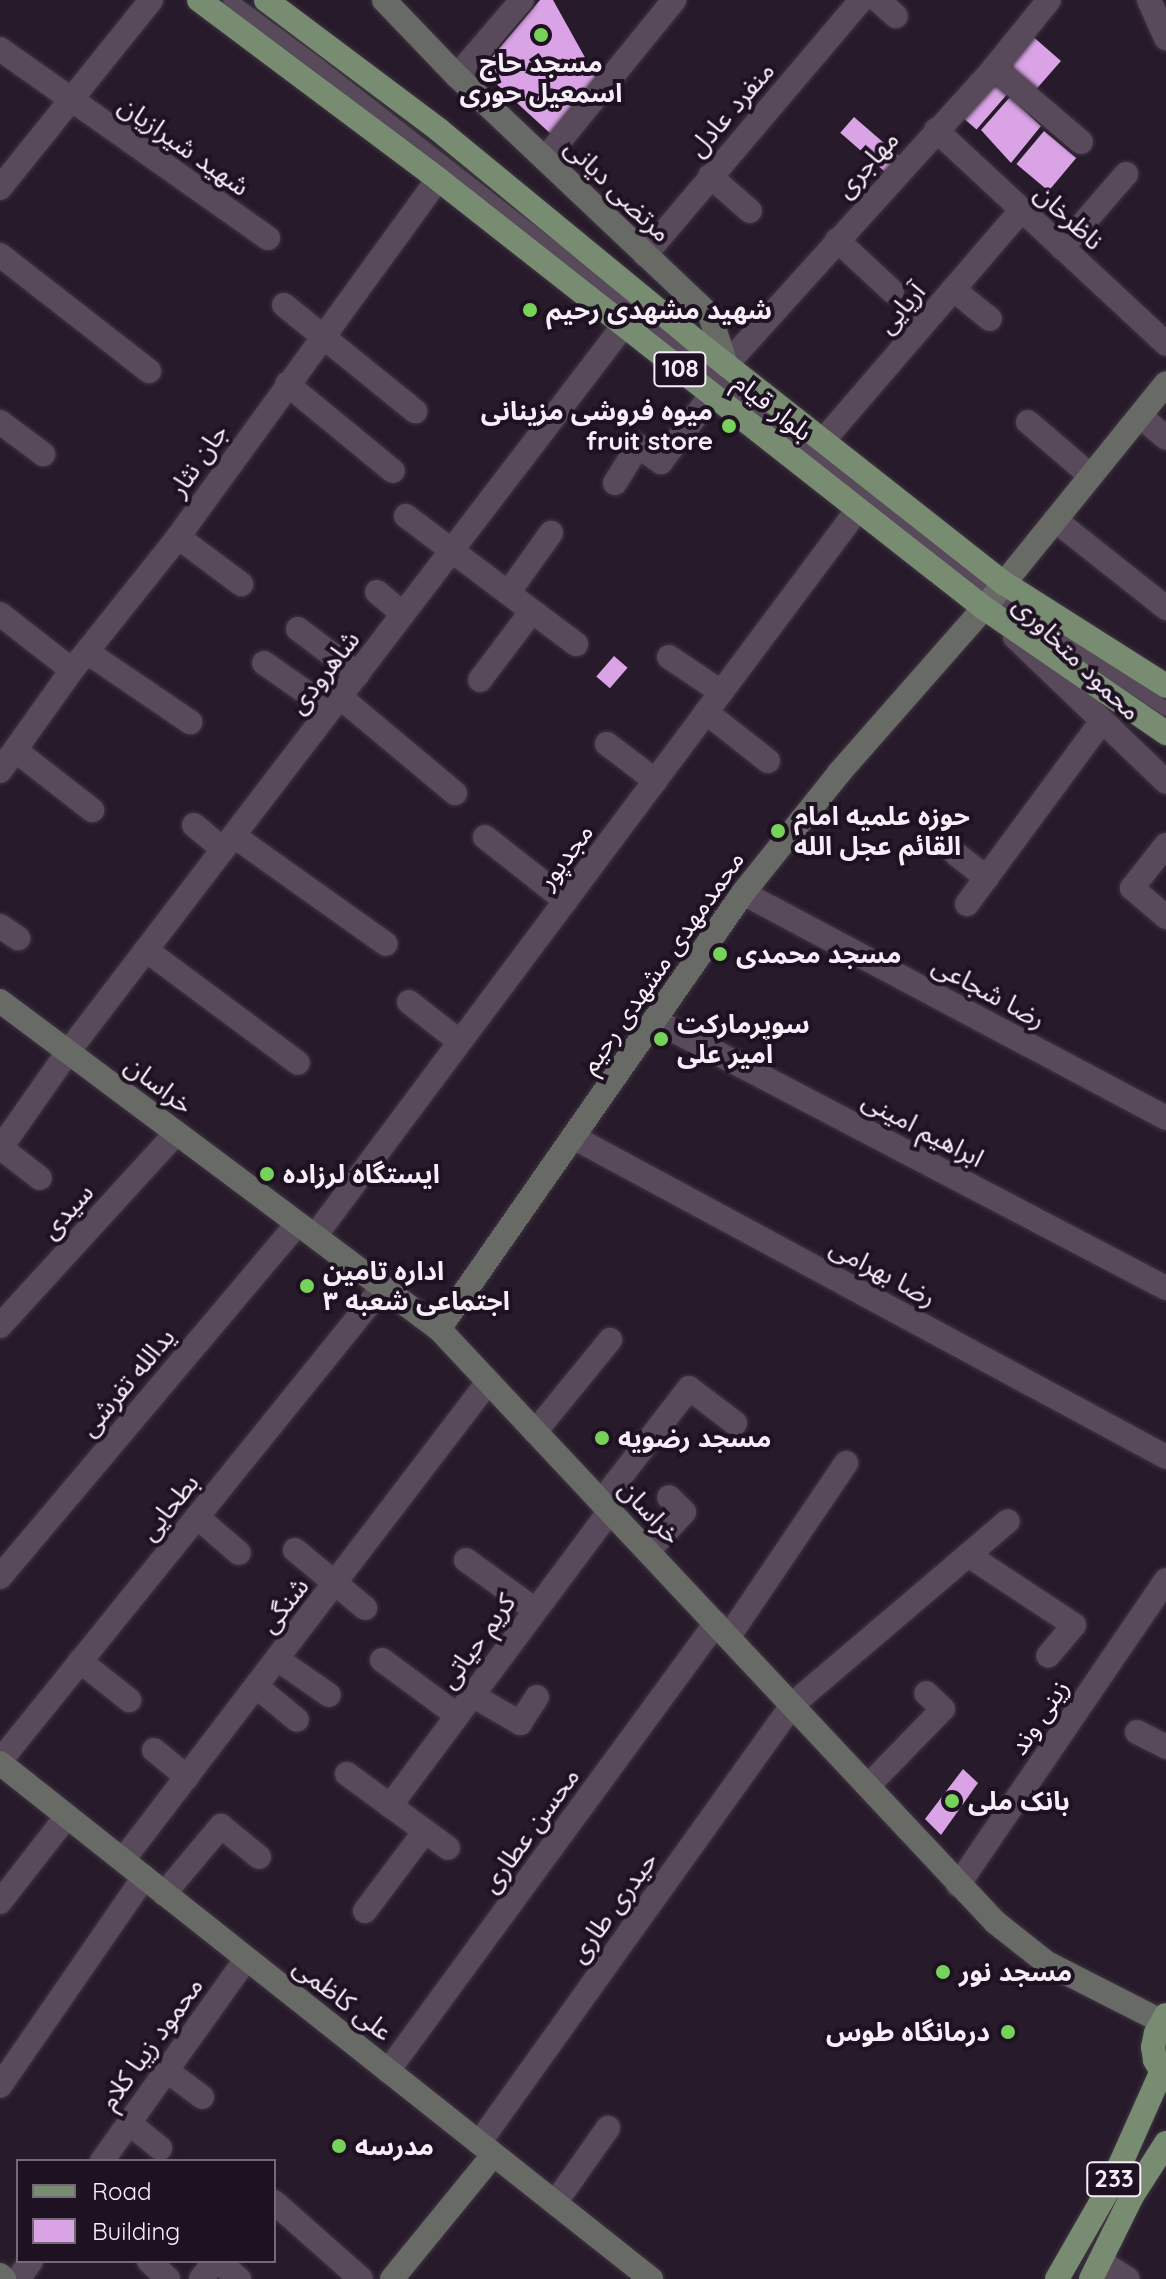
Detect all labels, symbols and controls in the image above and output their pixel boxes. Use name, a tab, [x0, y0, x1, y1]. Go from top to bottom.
marker: مسجد حاج اسمعیل حوری	[532, 26, 550, 44]
place label: مسجد حاج اسمعیل حوری	[460, 47, 622, 108]
street label: منفرد عادل	[681, 55, 781, 163]
street label: شهید شیرازیان	[113, 90, 255, 202]
street label: مهاجری	[829, 124, 905, 204]
street label: مرتضی دیانی	[558, 132, 678, 248]
street label: ناظرخان	[1028, 178, 1110, 256]
street label: آریایی	[870, 276, 932, 340]
place label: شهید مشهدی رحیم	[546, 294, 772, 326]
marker: شهید مشهدی رحیم	[521, 301, 539, 319]
road number: 108	[652, 349, 708, 389]
street label: بلوار قیام	[727, 367, 819, 447]
place label: میوه فروشی مزینانی fruit store	[481, 395, 713, 456]
marker: میوه فروشی مزینانی fruit store	[720, 417, 738, 435]
street label: جان نثار	[162, 418, 234, 502]
street label: محمود متخاوری	[1007, 589, 1147, 727]
street label: شاهرودی	[282, 624, 366, 720]
place label: حوزه علمیه امام القائم عجل الله	[794, 800, 970, 862]
street label: مجدپور	[530, 817, 600, 895]
marker: حوزه علمیه امام القائم عجل الله	[769, 822, 787, 840]
street label: محمدمهدی مشهدی رحیم	[573, 845, 751, 1079]
place label: مسجد محمدی	[736, 938, 901, 970]
marker: مسجد محمدی	[711, 945, 729, 963]
street label: رضا شجاعی	[927, 949, 1051, 1035]
place label: سوپرمارکت امیر علی	[677, 1008, 810, 1070]
marker: سوپرمارکت امیر علی	[652, 1030, 670, 1048]
street label: خراسان	[119, 1049, 199, 1121]
street label: ابراهیم امینی	[857, 1084, 989, 1174]
place label: ایستگاه لرزاده	[283, 1158, 440, 1190]
marker: ایستگاه لرزاده	[258, 1165, 276, 1183]
street label: سیدی	[34, 1177, 100, 1245]
street label: رضا بهرامی	[825, 1231, 941, 1313]
place label: اداره تامین اجتماعی شعبه ۳	[323, 1255, 510, 1316]
marker: اداره تامین اجتماعی شعبه ۳	[298, 1277, 316, 1295]
street label: یدالله تفرشی	[73, 1322, 181, 1442]
place label: مسجد رضویه	[618, 1422, 771, 1454]
marker: مسجد رضویه	[593, 1429, 611, 1447]
street label: بطحایی	[133, 1467, 205, 1547]
street label: خراسان	[612, 1473, 688, 1551]
street label: شنگی	[253, 1571, 315, 1639]
street label: کریم حیاتی	[432, 1588, 522, 1694]
street label: زینی وند	[1003, 1673, 1075, 1761]
street label: محسن عطاری	[474, 1761, 586, 1899]
place label: بانک ملی	[968, 1785, 1070, 1817]
marker: بانک ملی	[943, 1792, 961, 1810]
street label: حیدری طاری	[562, 1845, 664, 1969]
street label: علی کاظمی	[287, 1951, 399, 2047]
place label: مسجد نور	[959, 1956, 1072, 1988]
marker: مسجد نور	[934, 1963, 952, 1981]
street label: محمود زیبا کلام	[93, 1971, 209, 2115]
place label: درمانگاه طوس	[826, 2016, 990, 2048]
marker: درمانگاه طوس	[997, 2021, 1019, 2043]
place label: مدرسه	[355, 2130, 434, 2162]
marker: مدرسه	[330, 2137, 348, 2155]
legend	[16, 2159, 276, 2263]
road number: 233	[1086, 2159, 1142, 2199]
text: Road	[92, 2176, 152, 2206]
text: Building	[92, 2216, 180, 2246]

